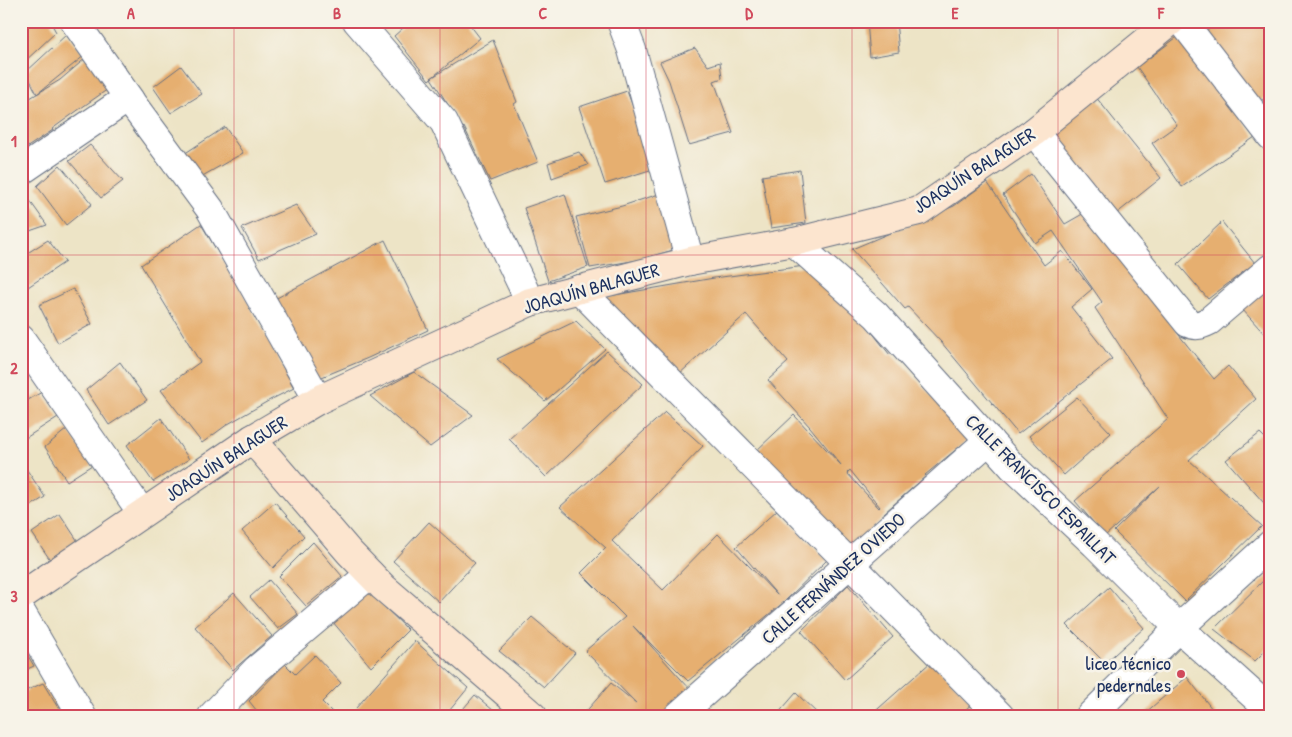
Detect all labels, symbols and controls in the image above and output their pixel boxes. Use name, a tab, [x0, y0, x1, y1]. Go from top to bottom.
text: A	[127, 2, 135, 24]
text: B	[333, 2, 341, 24]
text: C	[539, 2, 548, 24]
text: D	[745, 2, 753, 24]
text: E	[951, 2, 959, 24]
text: F	[1157, 2, 1165, 24]
street label: JOAQUÍN BALAGUER	[908, 121, 1040, 219]
text: 1	[11, 130, 17, 152]
street label: JOAQUÍN BALAGUER	[520, 256, 662, 320]
text: 2	[10, 357, 18, 379]
street label: CALLE FRANCISCO ESPAILLAT	[960, 408, 1123, 571]
street label: JOAQUÍN BALAGUER	[160, 409, 292, 507]
street label: CALLE FERNÁNDEZ OVIEDO	[755, 506, 911, 650]
text: 3	[10, 585, 18, 607]
place label: liceo técnico pedernales	[1085, 650, 1171, 698]
marker: liceo técnico pedernales	[1175, 668, 1187, 680]

